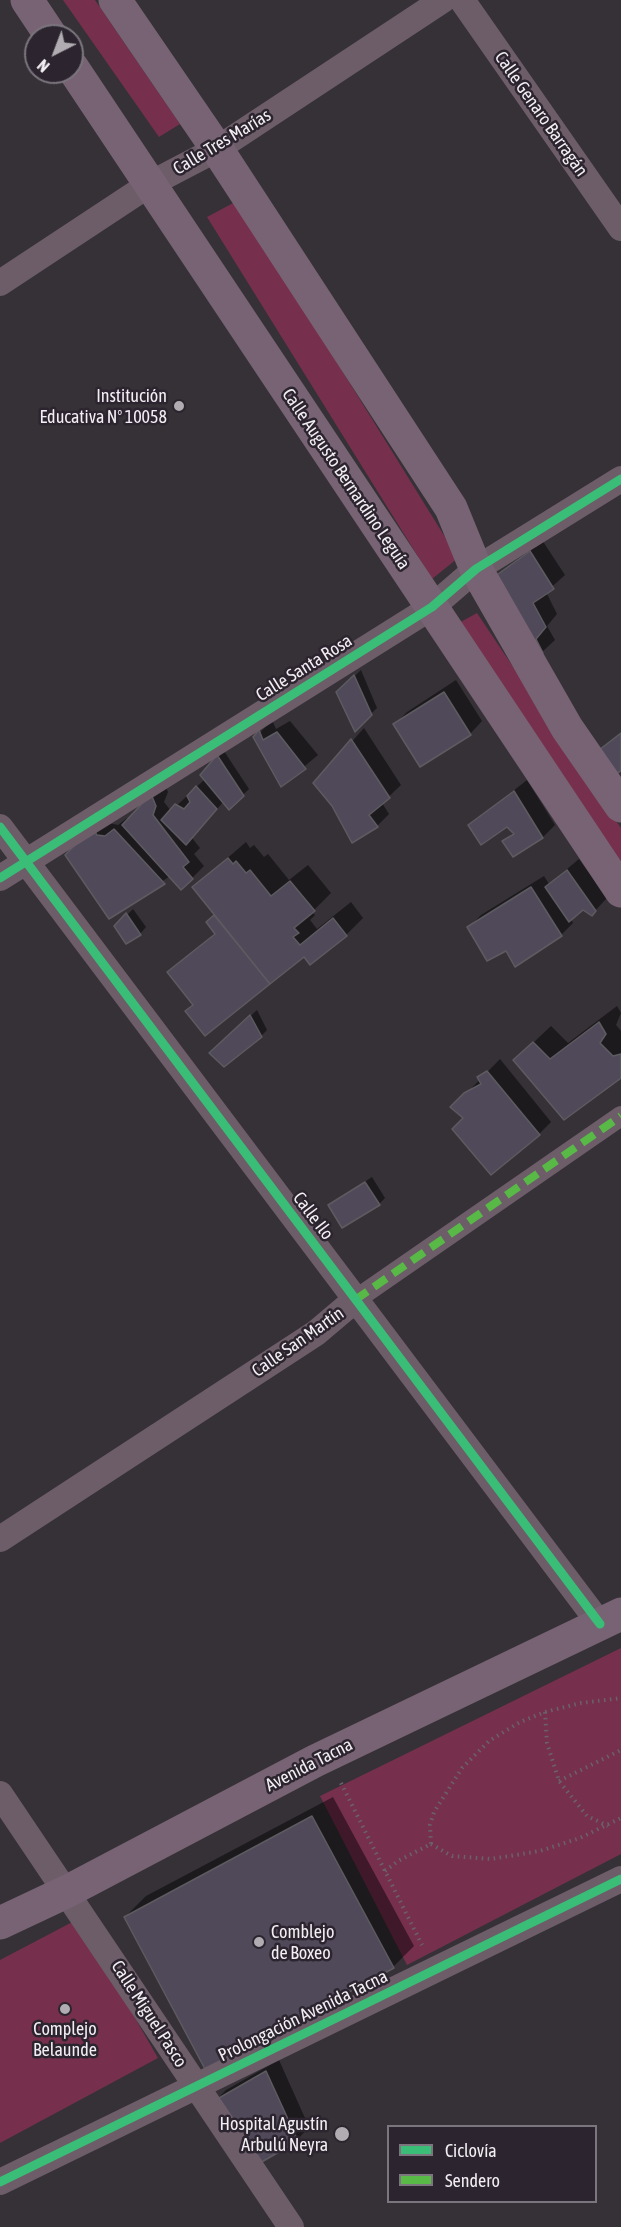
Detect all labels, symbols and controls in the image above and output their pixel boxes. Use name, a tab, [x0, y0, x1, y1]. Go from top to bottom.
north arrow	[24, 24, 84, 84]
street label: Calle Genaro Barragán	[490, 47, 592, 181]
text: N	[34, 56, 53, 76]
street label: Calle Tres Marías	[169, 104, 275, 180]
street label: Calle Augusto Bernardino Leguía	[277, 384, 415, 574]
place label: Institución Educativa Nº 10058	[39, 385, 167, 428]
marker: Institución Educativa Nº 10058	[172, 399, 186, 413]
street label: Calle Santa Rosa	[252, 630, 356, 706]
street label: Calle Ilo	[288, 1188, 338, 1244]
street label: Calle San Martín	[248, 1302, 348, 1382]
street label: Avenida Tacna	[262, 1734, 356, 1796]
place label: Comblejo de Boxeo	[271, 1921, 334, 1964]
marker: Comblejo de Boxeo	[252, 1935, 266, 1949]
street label: Calle Miguel Pasco	[106, 1957, 192, 2071]
street label: Prolongación Avenida Tacna	[215, 1966, 391, 2066]
marker: Complejo Belaunde	[58, 2002, 72, 2016]
place label: Complejo Belaunde	[33, 2018, 97, 2060]
place label: Hospital Agustín Arbulú Neyra	[220, 2113, 328, 2156]
marker: Hospital Agustín Arbulú Neyra	[333, 2125, 351, 2143]
legend	[387, 2125, 597, 2203]
text: Ciclovía	[445, 2140, 497, 2161]
text: Sendero	[445, 2170, 500, 2191]

